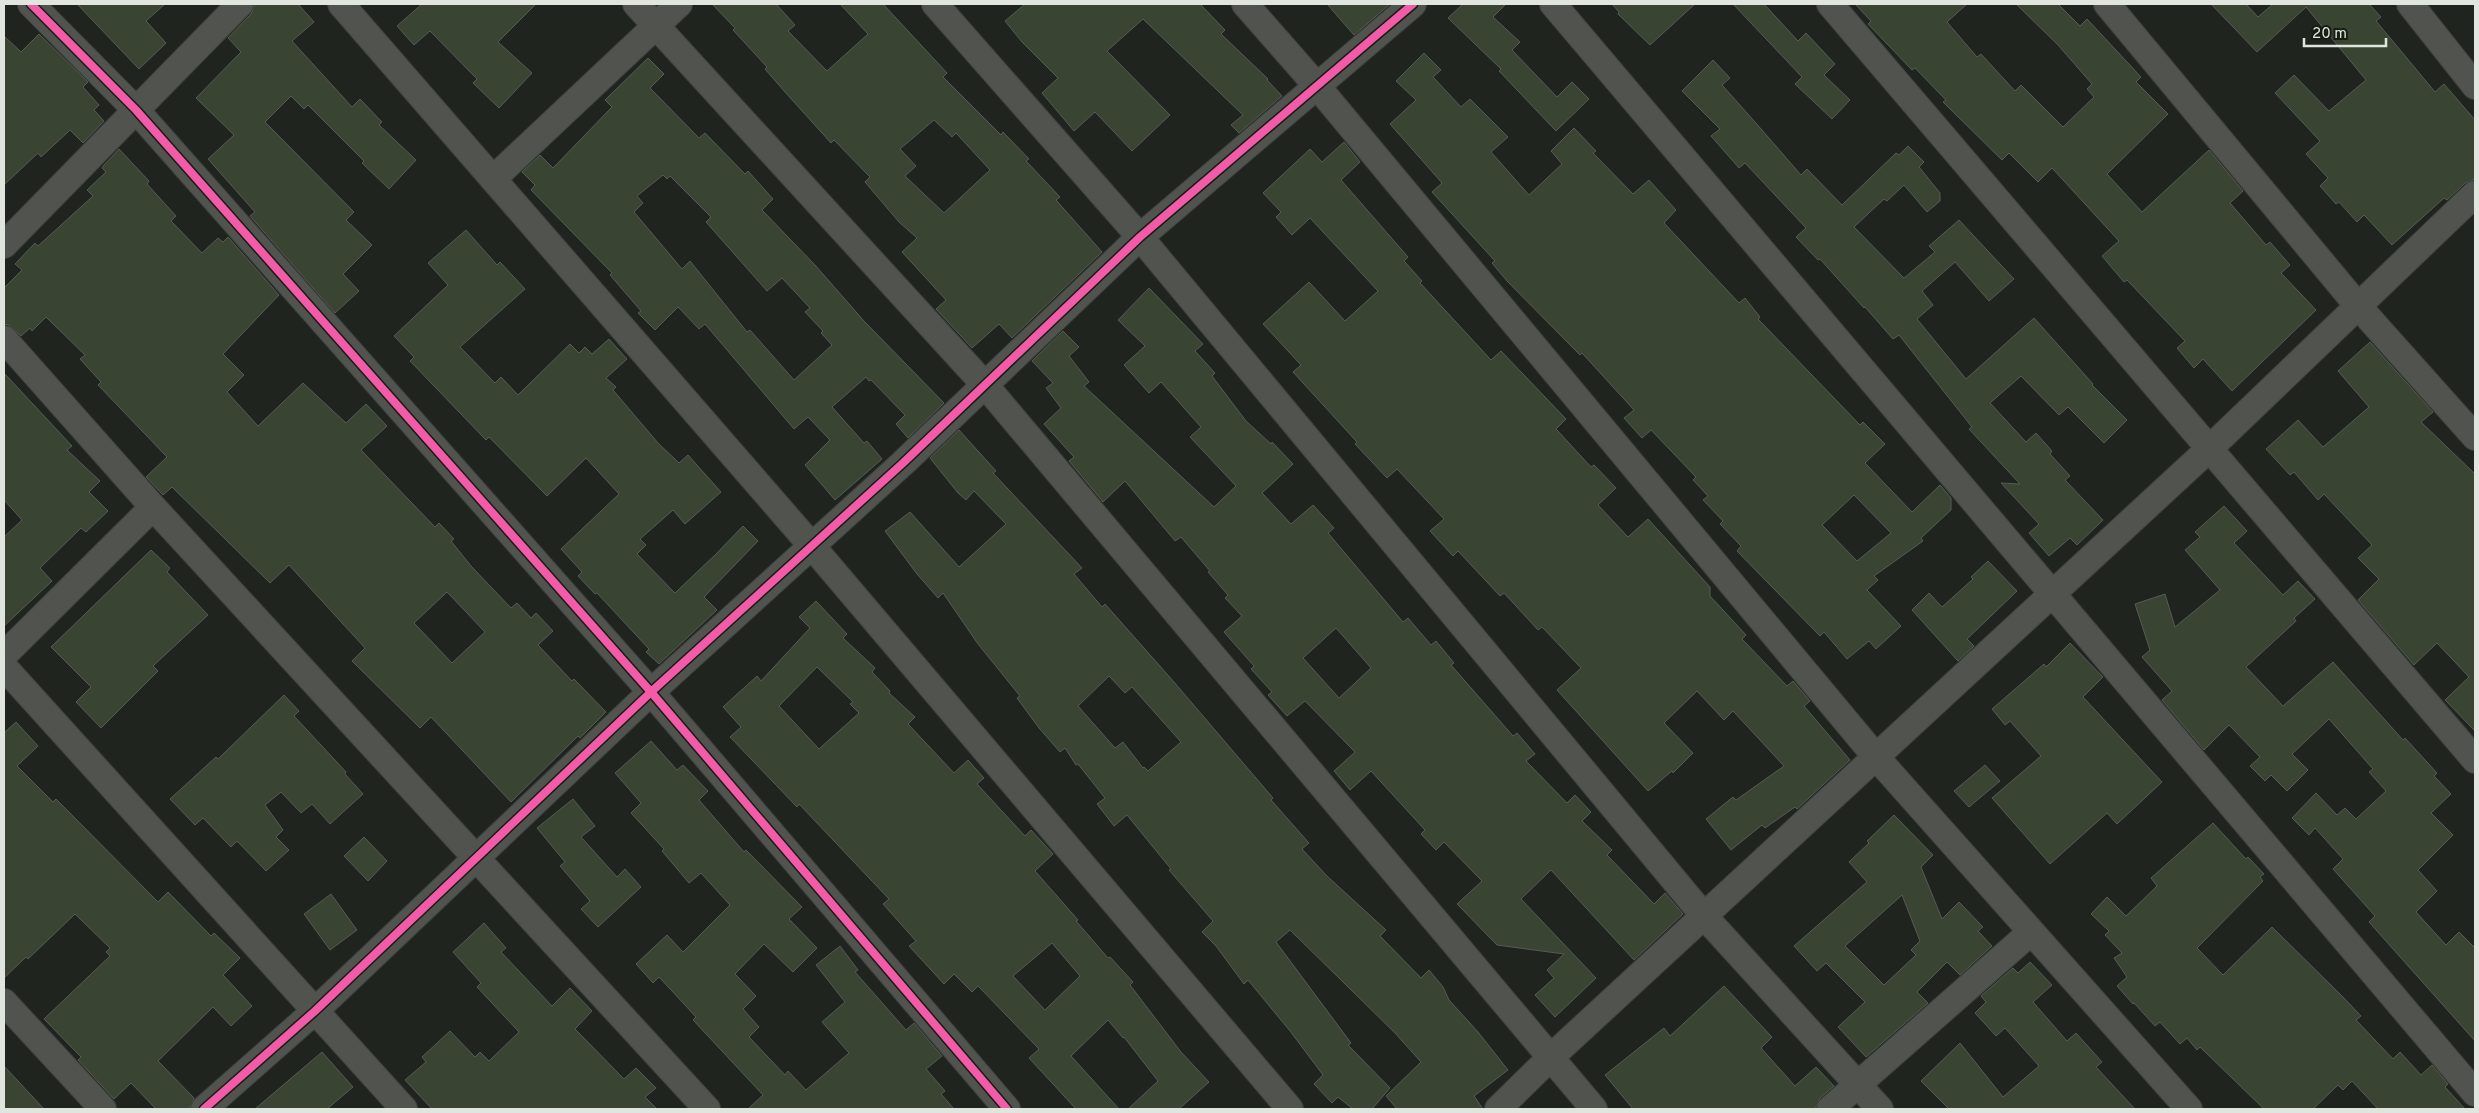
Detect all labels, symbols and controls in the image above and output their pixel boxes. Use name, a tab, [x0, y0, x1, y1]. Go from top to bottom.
scale bar	[2304, 15, 2386, 47]
text: 20 m	[2312, 25, 2347, 44]

